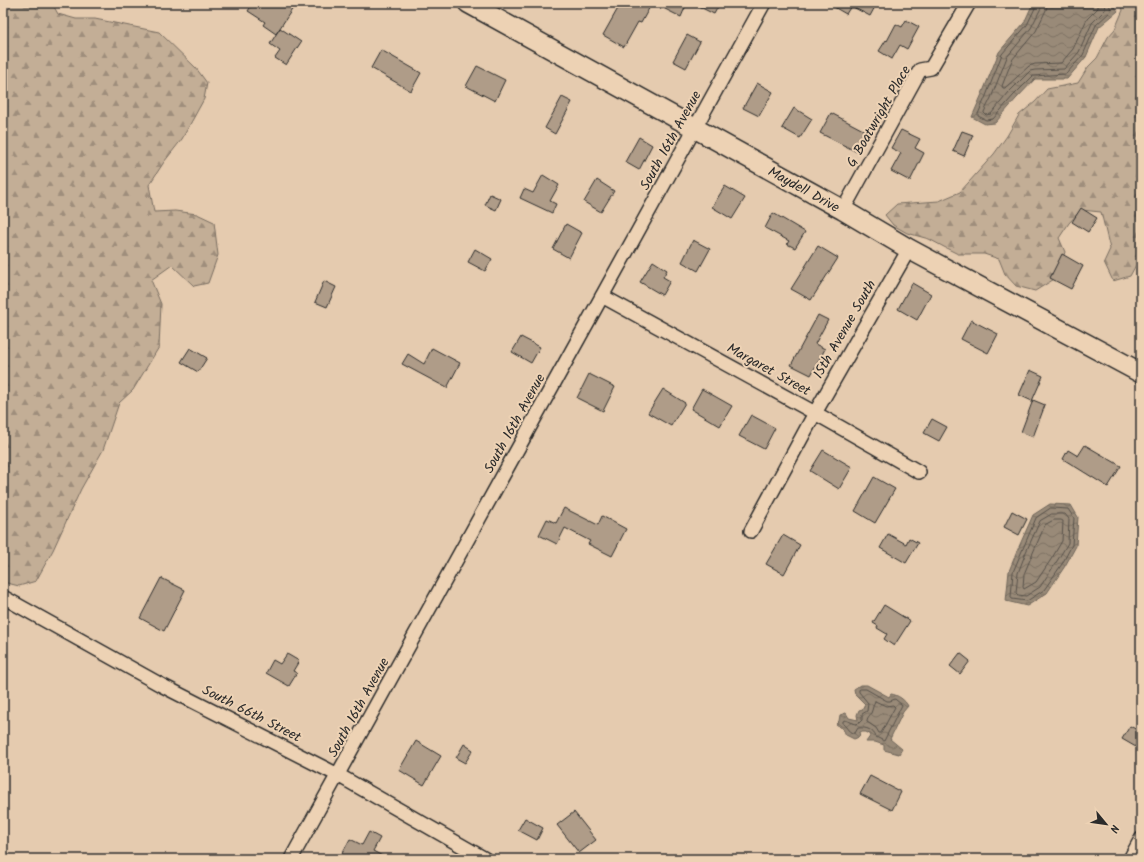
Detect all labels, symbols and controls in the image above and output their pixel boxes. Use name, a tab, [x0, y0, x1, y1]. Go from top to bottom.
street label: G Boatwright Place	[841, 61, 917, 171]
street label: South 16th Avenue	[634, 86, 708, 194]
street label: Maydell Drive	[764, 161, 844, 219]
street label: 15th Avenue South	[808, 276, 882, 383]
street label: Margaret Street	[723, 338, 815, 402]
street label: South 16th Avenue	[478, 369, 552, 477]
street label: South 16th Avenue	[322, 653, 396, 761]
street label: South 66th Street	[198, 679, 305, 749]
north arrow	[1086, 804, 1126, 844]
text: N	[1104, 821, 1123, 836]

